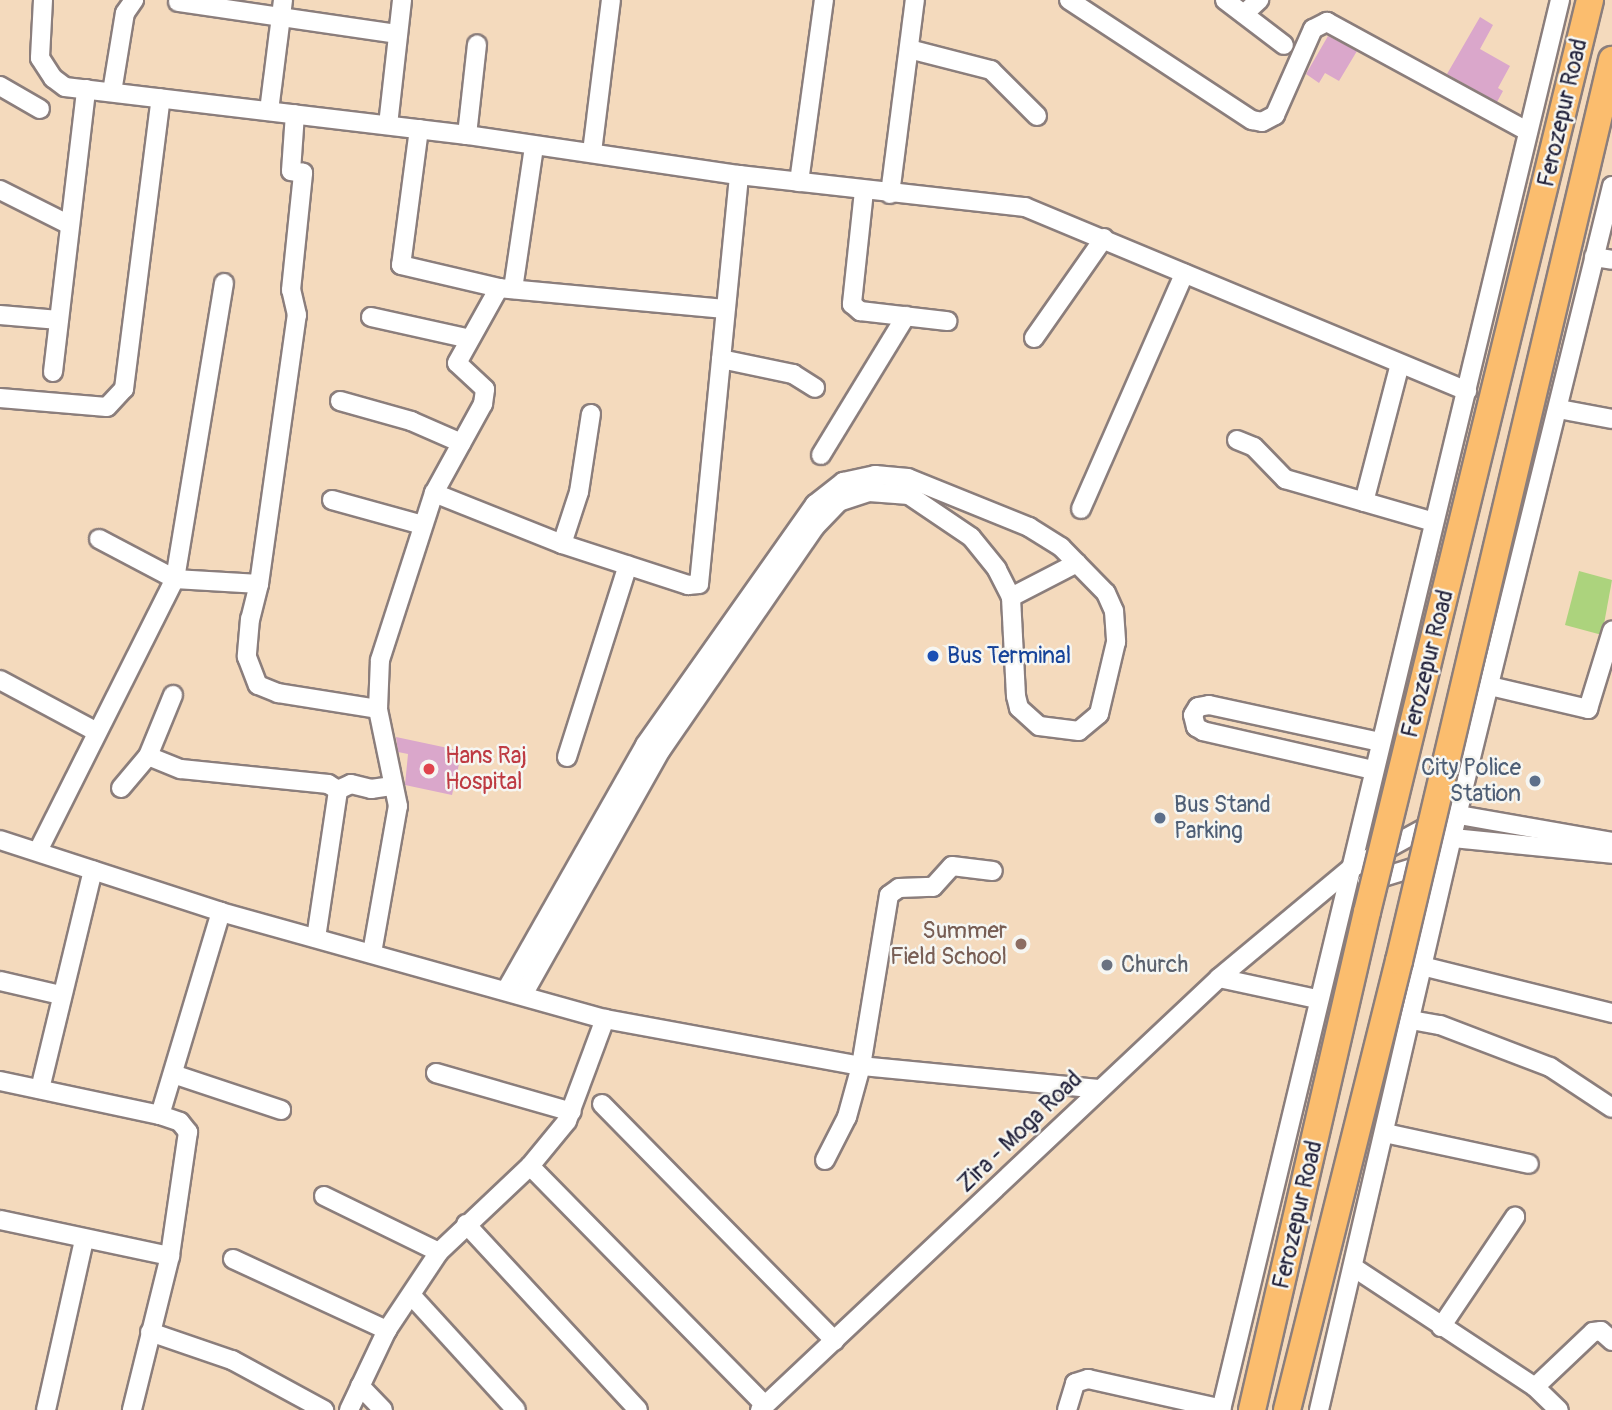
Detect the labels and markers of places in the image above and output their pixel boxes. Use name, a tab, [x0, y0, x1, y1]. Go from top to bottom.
place label: Bus Terminal	[947, 642, 1071, 670]
marker: Bus Terminal	[925, 648, 941, 664]
place label: Hans Raj Hospital	[445, 742, 527, 796]
place label: City Police Station	[1421, 754, 1521, 808]
marker: Hans Raj Hospital	[419, 759, 439, 779]
marker: City Police Station	[1527, 773, 1543, 789]
place label: Bus Stand Parking	[1174, 791, 1271, 845]
marker: Bus Stand Parking	[1152, 810, 1168, 826]
place label: Summer Field School	[890, 917, 1007, 971]
marker: Summer Field School	[1013, 936, 1029, 952]
place label: Church	[1121, 951, 1188, 979]
marker: Church	[1099, 957, 1115, 973]

